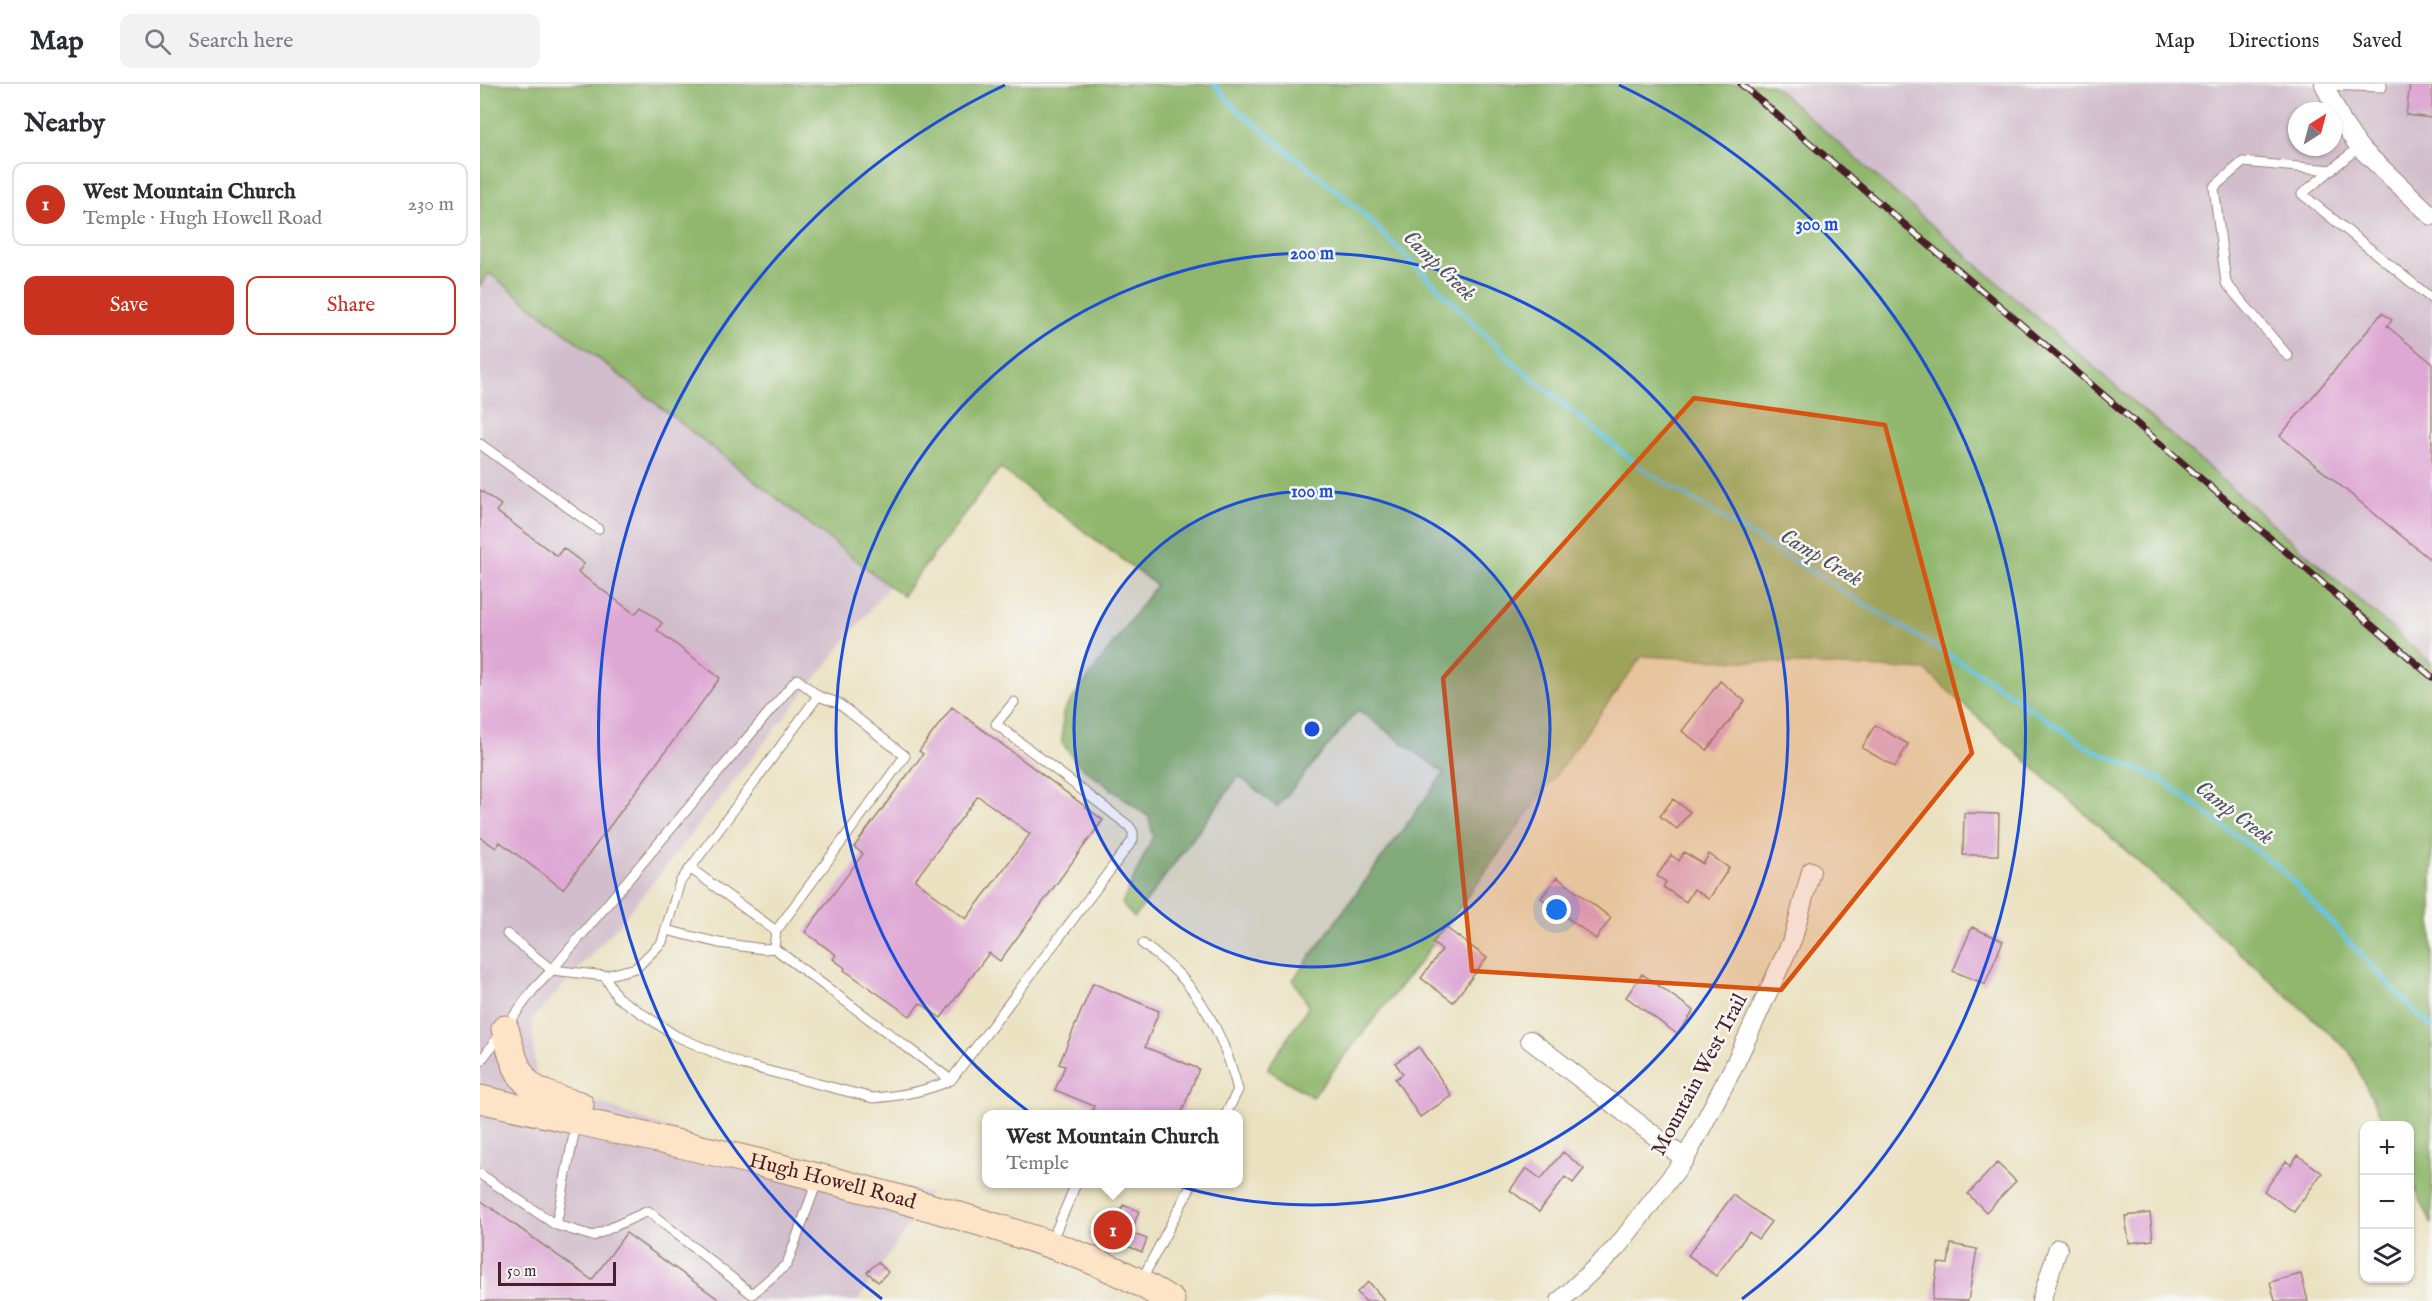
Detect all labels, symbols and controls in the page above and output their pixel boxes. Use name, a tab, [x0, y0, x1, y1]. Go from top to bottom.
search box	[120, 14, 540, 68]
text: Map	[30, 24, 84, 59]
icon: search	[141, 25, 174, 58]
text: Search here	[189, 27, 293, 55]
text: Map	[2155, 28, 2195, 55]
text: Directions	[2228, 28, 2319, 55]
text: Saved	[2352, 28, 2402, 55]
north arrow	[2288, 102, 2342, 156]
text: Nearby	[24, 107, 105, 140]
text: West Mountain Church	[83, 178, 296, 206]
text: 1	[42, 192, 49, 217]
text: 230 m	[408, 192, 454, 217]
text: Temple · Hugh Howell Road	[83, 206, 322, 231]
text: 300 m	[1796, 214, 1838, 237]
water label: Camp Creek	[1397, 224, 1481, 308]
text: 200 m	[1290, 243, 1334, 266]
button: Save	[24, 276, 234, 335]
button: Share	[246, 276, 456, 335]
text: 100 m	[1291, 481, 1333, 504]
water label: Camp Creek	[1775, 523, 1867, 593]
centre of rings	[1302, 719, 1322, 739]
water label: Camp Creek	[2189, 775, 2279, 852]
your location	[1542, 895, 1571, 924]
street label: Mountain West Trail	[1646, 989, 1754, 1161]
popup	[982, 1110, 1243, 1188]
map controls	[2360, 1121, 2414, 1283]
button: +	[2360, 1121, 2414, 1175]
text: West Mountain Church	[1006, 1123, 1219, 1151]
street label: Hugh Howell Road	[746, 1147, 920, 1216]
text: Temple	[1006, 1151, 1069, 1176]
button: −	[2360, 1175, 2414, 1229]
pin: 1	[1094, 1208, 1132, 1252]
button: layers	[2360, 1229, 2414, 1283]
scale bar	[498, 1259, 616, 1286]
text: 50 m	[507, 1262, 536, 1282]

